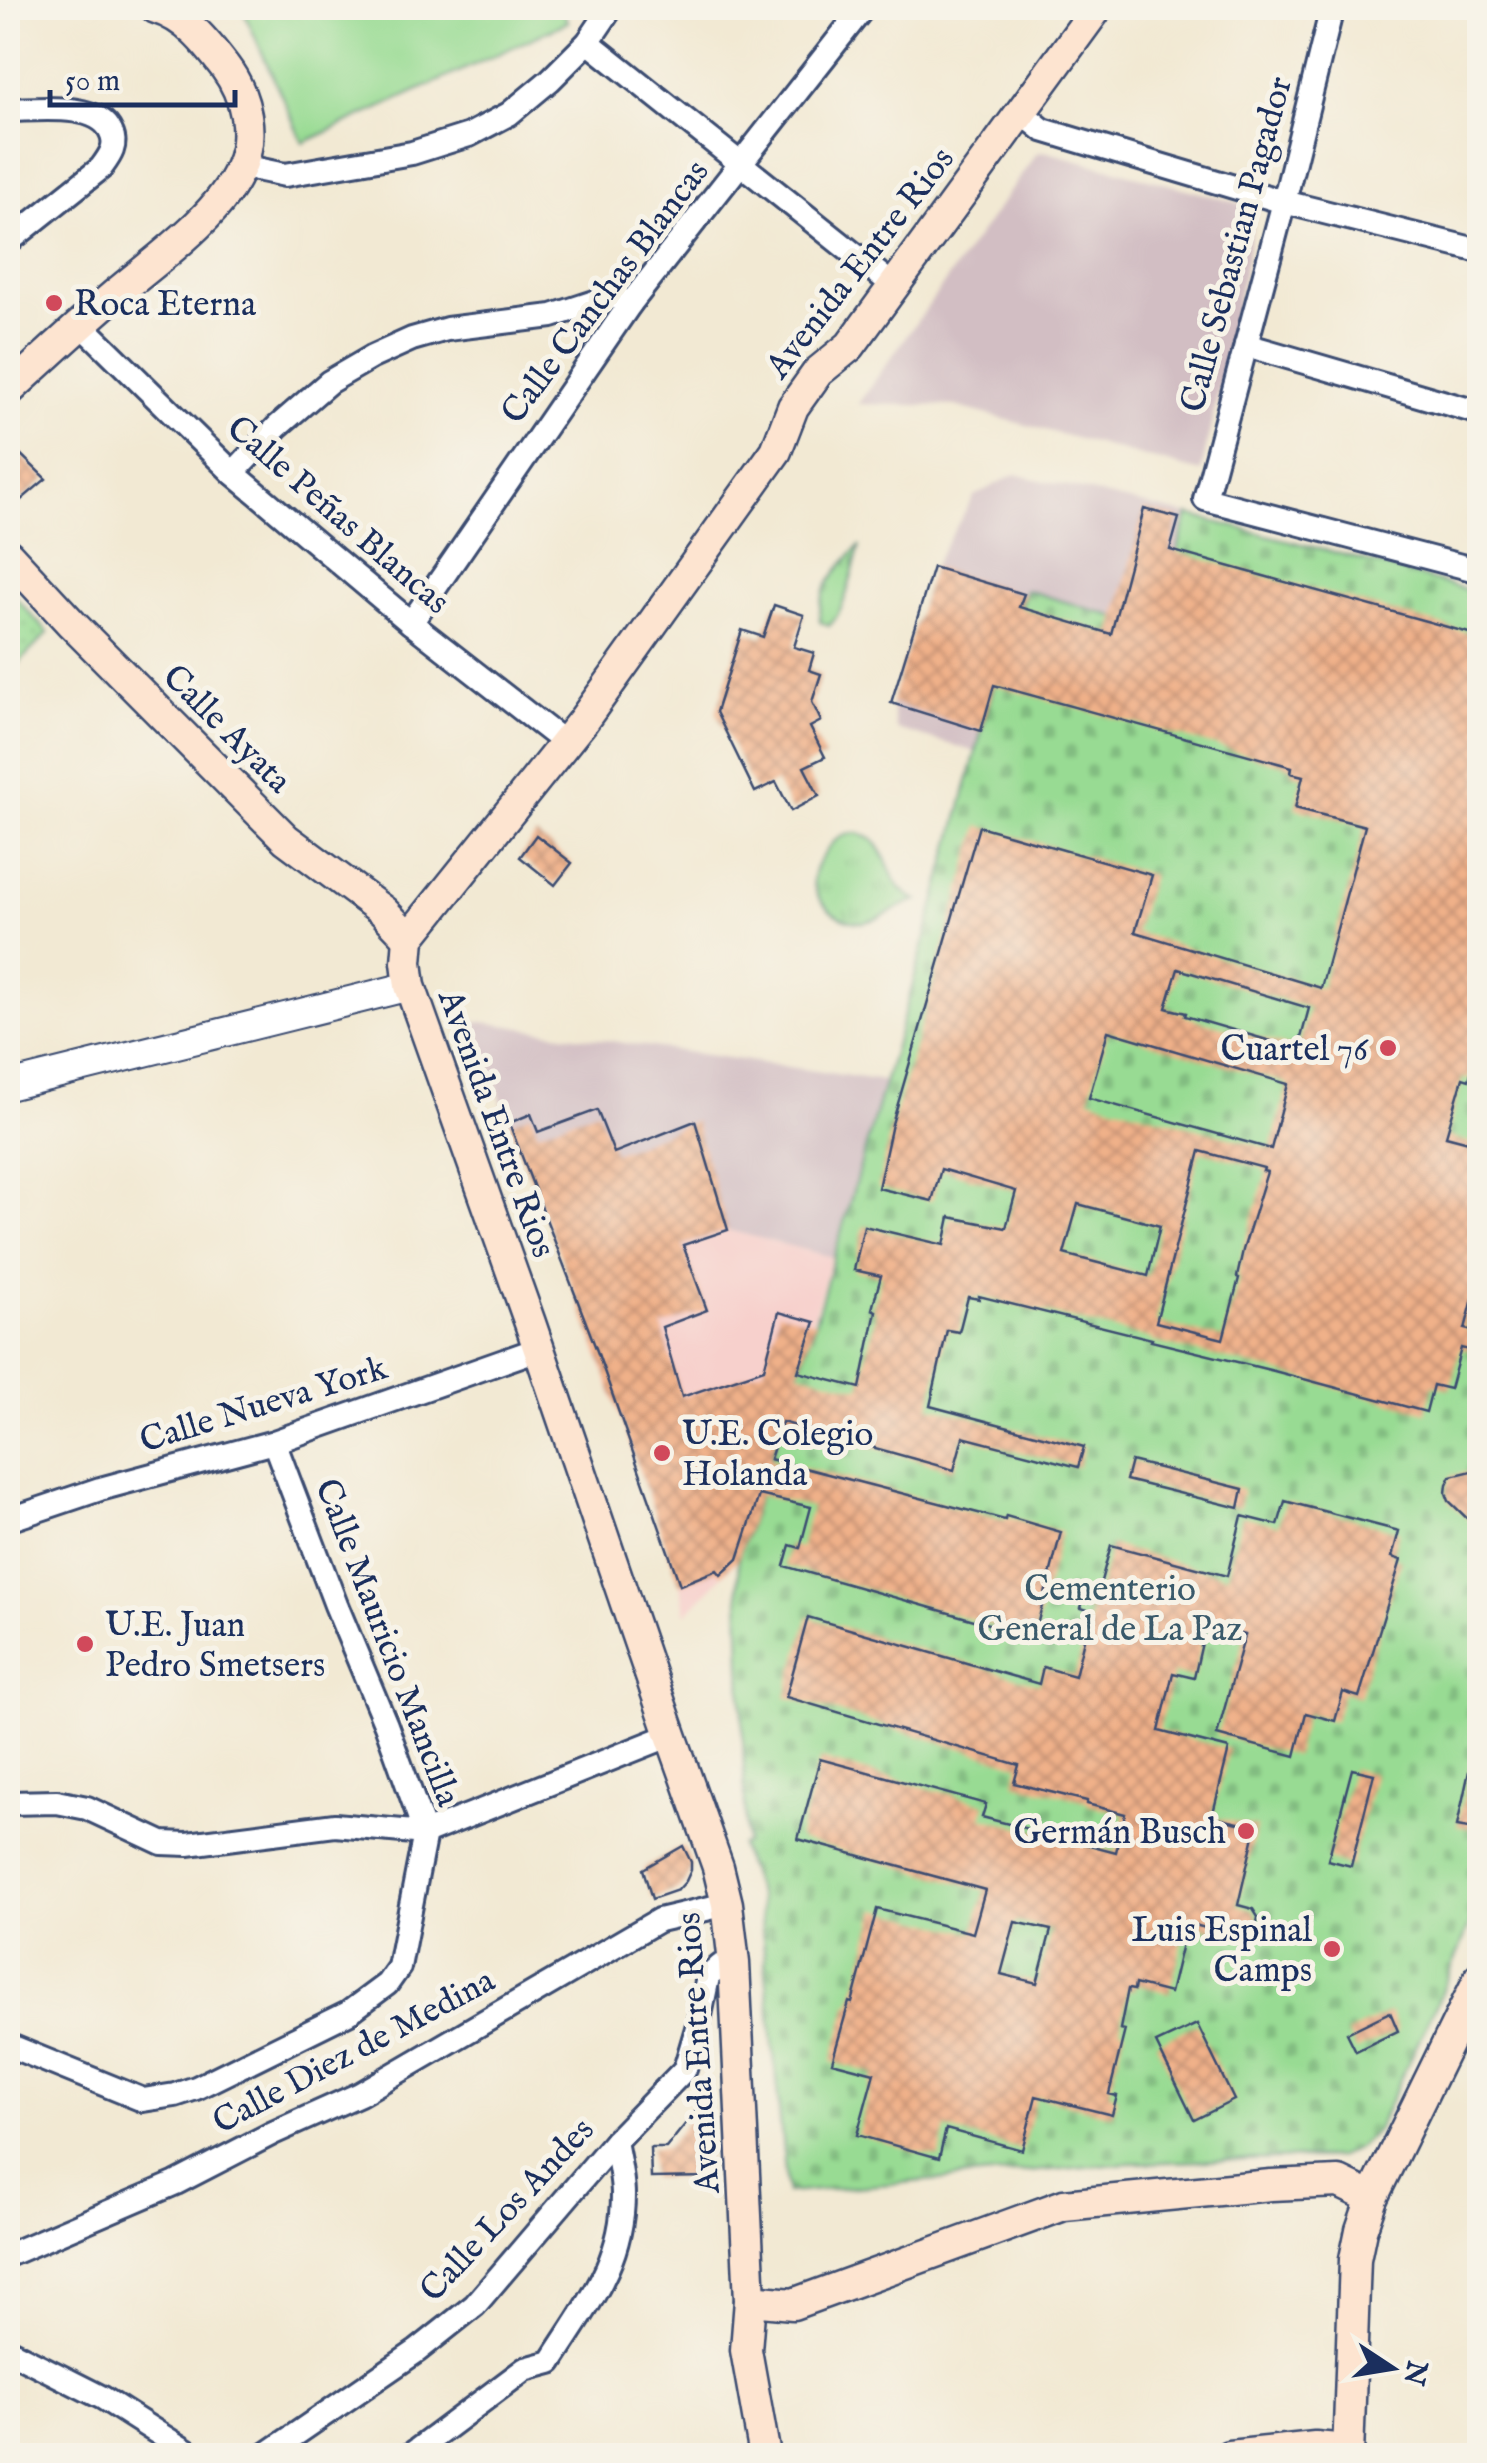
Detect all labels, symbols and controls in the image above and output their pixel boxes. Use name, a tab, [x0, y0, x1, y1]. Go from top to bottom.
scale bar	[50, 45, 235, 107]
text: 50 m	[65, 63, 120, 101]
street label: Calle Sebastian Pagador	[1171, 72, 1304, 417]
street label: Avenida Entre Rios	[756, 139, 965, 389]
street label: Calle Canchas Blancas	[492, 151, 720, 434]
place label: Roca Eterna	[74, 283, 257, 328]
marker: Roca Eterna	[43, 292, 65, 314]
street label: Calle Peñas Blancas	[216, 407, 458, 625]
street label: Calle Ayata	[152, 656, 301, 805]
street label: Avenida Entre Rios	[426, 983, 565, 1264]
place label: Cuartel 76	[1220, 1028, 1369, 1073]
marker: Cuartel 76	[1377, 1037, 1399, 1059]
street label: Calle Nueva York	[135, 1346, 393, 1464]
place label: U.E. Colegio Holanda	[682, 1413, 873, 1498]
marker: U.E. Colegio Holanda	[651, 1442, 673, 1464]
street label: Calle Mauricio Mancilla	[303, 1473, 470, 1814]
park label: Cementerio General de La Paz	[977, 1568, 1243, 1653]
place label: U.E. Juan Pedro Smetsers	[105, 1604, 325, 1689]
marker: U.E. Juan Pedro Smetsers	[74, 1633, 96, 1655]
place label: Germán Busch	[1014, 1811, 1226, 1856]
marker: Germán Busch	[1235, 1820, 1257, 1842]
place label: Luis Espinal Camps	[1132, 1909, 1312, 1994]
street label: Avenida Entre Rios	[667, 1911, 732, 2196]
marker: Luis Espinal Camps	[1321, 1938, 1343, 1960]
street label: Calle Diez de Medina	[205, 1958, 504, 2146]
street label: Calle Los Andes	[411, 2109, 605, 2312]
north arrow	[1342, 2318, 1442, 2418]
text: N	[1394, 2356, 1434, 2388]

